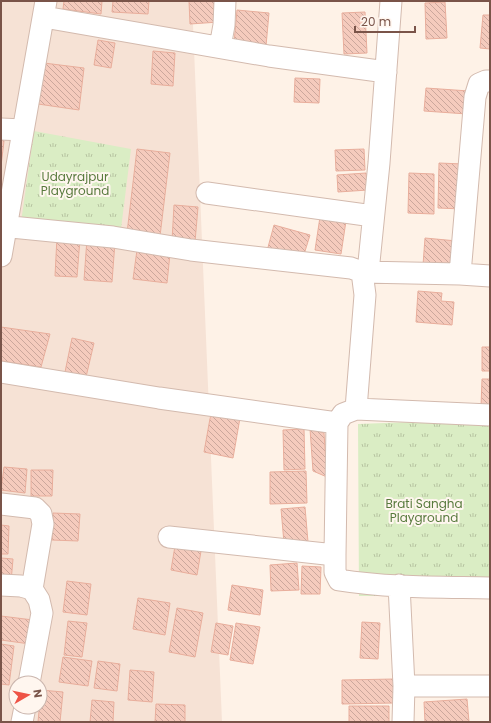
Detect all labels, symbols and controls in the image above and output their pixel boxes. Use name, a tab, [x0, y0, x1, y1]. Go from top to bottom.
scale bar	[355, 8, 415, 34]
text: 20 m	[361, 13, 391, 30]
park label: Udayrajpur Playground	[41, 168, 109, 199]
park label: Brati Sangha Playground	[385, 495, 463, 526]
north arrow	[8, 675, 48, 715]
text: N	[29, 688, 46, 699]

